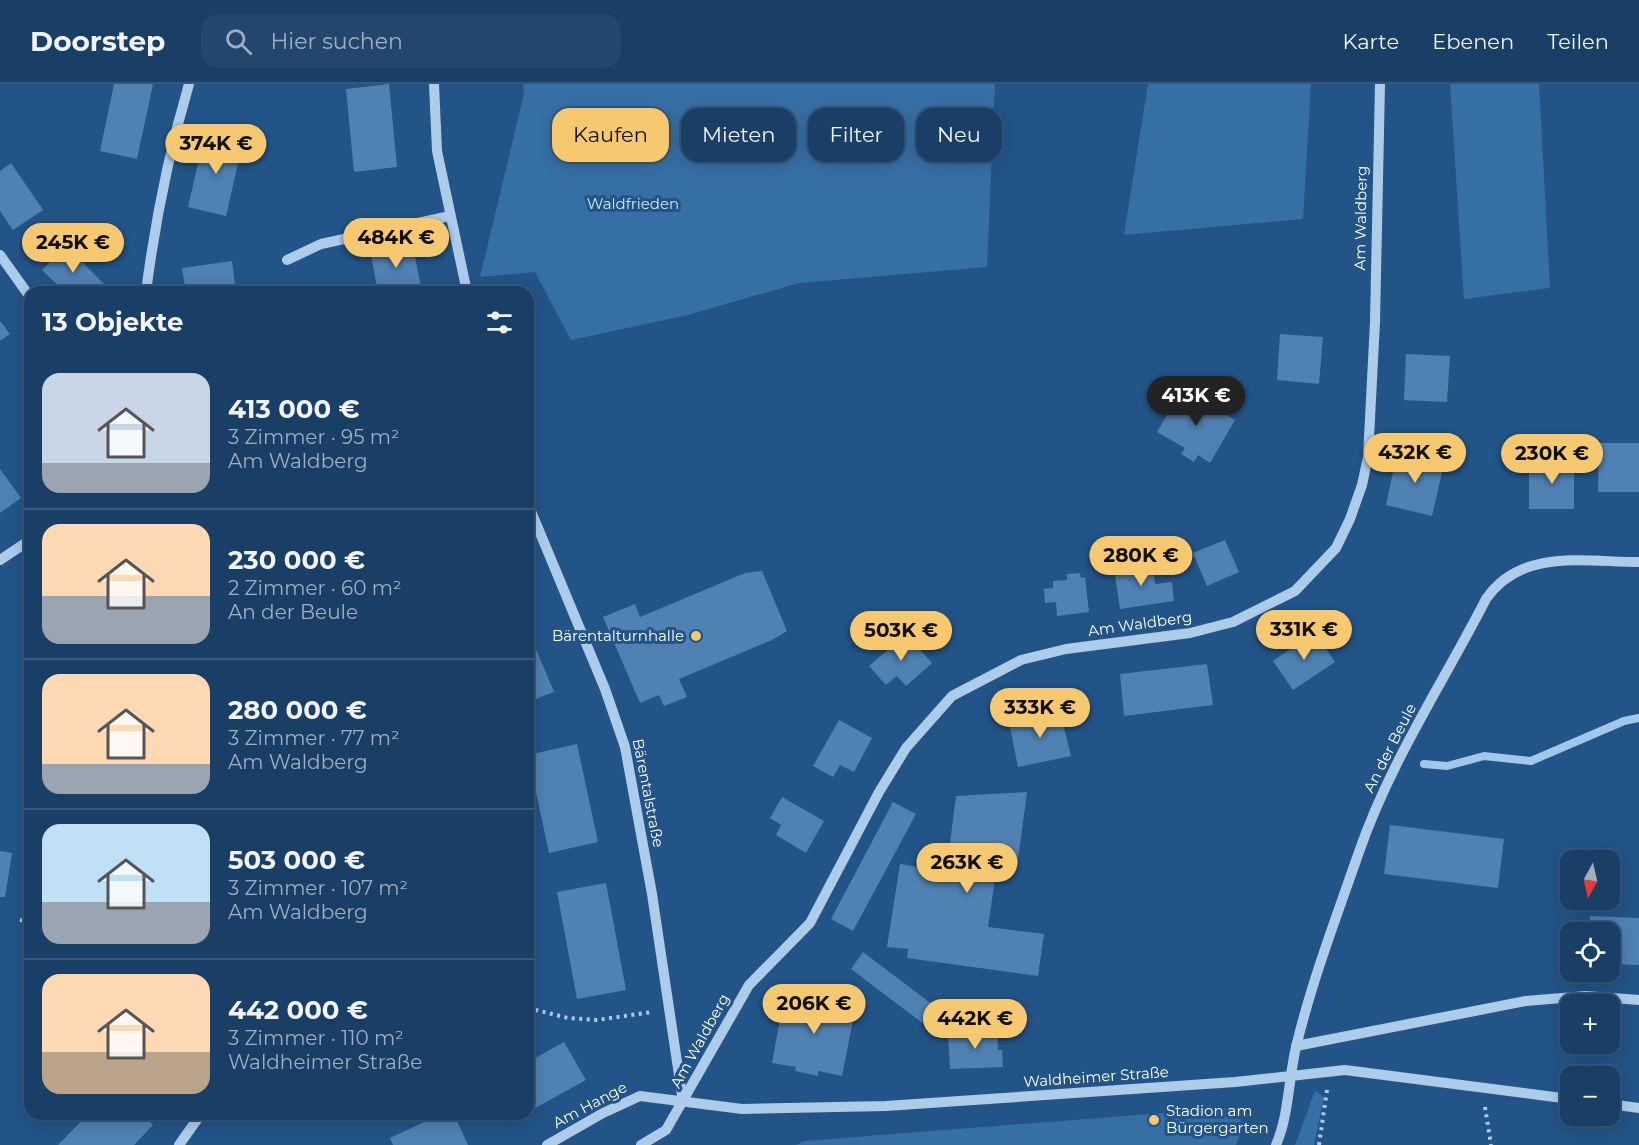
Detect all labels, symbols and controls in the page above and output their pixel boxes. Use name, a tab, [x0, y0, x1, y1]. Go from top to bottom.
search box	[201, 14, 621, 68]
text: Doorstep	[30, 24, 165, 58]
icon: search	[222, 25, 255, 58]
text: Hier suchen	[270, 28, 403, 55]
text: Karte	[1343, 29, 1399, 54]
text: Ebenen	[1432, 29, 1514, 54]
text: Teilen	[1547, 29, 1609, 54]
chip: Kaufen	[552, 108, 669, 162]
chip: Mieten	[681, 108, 796, 162]
chip: Filter	[808, 108, 904, 162]
chip: Neu	[916, 108, 1002, 162]
pin: 374K €	[167, 124, 265, 175]
text: 374K €	[179, 131, 253, 155]
street label: Am Waldberg	[1350, 165, 1371, 271]
park label: Waldfrieden	[587, 194, 679, 213]
pin: 484K €	[347, 218, 445, 269]
pin: 245K €	[24, 223, 122, 274]
text: 484K €	[357, 225, 435, 249]
text: 245K €	[36, 230, 110, 254]
text: 13 Objekte	[42, 306, 183, 338]
icon: filters	[483, 306, 516, 339]
pin: 413K €	[1147, 376, 1245, 427]
text: 413K €	[1161, 383, 1231, 407]
text: 413 000 €	[228, 393, 360, 425]
icon: home	[90, 397, 162, 469]
text: 3 Zimmer · 95 m²	[228, 425, 400, 449]
pin: 432K €	[1366, 433, 1464, 484]
pin: 230K €	[1503, 434, 1601, 485]
text: 432K €	[1378, 440, 1452, 464]
text: 230K €	[1515, 441, 1589, 465]
text: Am Waldberg	[228, 449, 368, 473]
pin: 280K €	[1092, 536, 1190, 587]
text: 280K €	[1103, 543, 1179, 567]
text: 230 000 €	[228, 544, 365, 576]
icon: home	[90, 548, 162, 620]
text: 2 Zimmer · 60 m²	[228, 576, 402, 600]
text: An der Beule	[228, 600, 358, 624]
street label: Am Waldberg	[1087, 607, 1193, 640]
pin: 331K €	[1255, 610, 1353, 661]
pin: 503K €	[852, 611, 950, 662]
text: 331K €	[1270, 617, 1338, 641]
text: 503K €	[864, 618, 938, 642]
place label: Bärentalturnhalle	[552, 626, 684, 645]
marker: Bärentalturnhalle	[689, 629, 703, 643]
pin: 333K €	[991, 688, 1089, 739]
text: 280 000 €	[228, 694, 367, 726]
text: 333K €	[1004, 695, 1076, 719]
icon: home	[90, 698, 162, 770]
street label: An der Beule	[1359, 700, 1420, 796]
text: 3 Zimmer · 77 m²	[228, 726, 400, 750]
street label: Bärentalstraße	[629, 737, 668, 849]
text: Am Waldberg	[228, 750, 368, 774]
pin: 263K €	[918, 843, 1016, 894]
text: 503 000 €	[228, 844, 365, 876]
icon: home	[90, 848, 162, 920]
text: 263K €	[930, 850, 1004, 874]
north arrow	[1560, 850, 1620, 910]
map controls	[1560, 850, 1620, 1126]
text: 3 Zimmer · 107 m²	[228, 876, 408, 900]
text: Am Waldberg	[228, 900, 368, 924]
button: locate	[1560, 922, 1620, 982]
pin: 206K €	[765, 984, 863, 1035]
street label: Am Waldberg	[666, 990, 733, 1091]
text: 206K €	[777, 991, 851, 1015]
text: 442 000 €	[228, 994, 368, 1026]
button: +	[1560, 994, 1620, 1054]
icon: home	[90, 998, 162, 1070]
pin: 442K €	[926, 999, 1024, 1050]
text: 442K €	[937, 1006, 1013, 1030]
text: 3 Zimmer · 110 m²	[228, 1026, 404, 1050]
text: Waldheimer Straße	[228, 1050, 422, 1074]
street label: Waldheimer Straße	[1023, 1062, 1169, 1091]
button: −	[1560, 1066, 1620, 1126]
street label: Am Hange	[549, 1077, 630, 1132]
place label: Stadion am Bürgergarten	[1166, 1101, 1269, 1137]
marker: Stadion am Bürgergarten	[1147, 1113, 1161, 1127]

